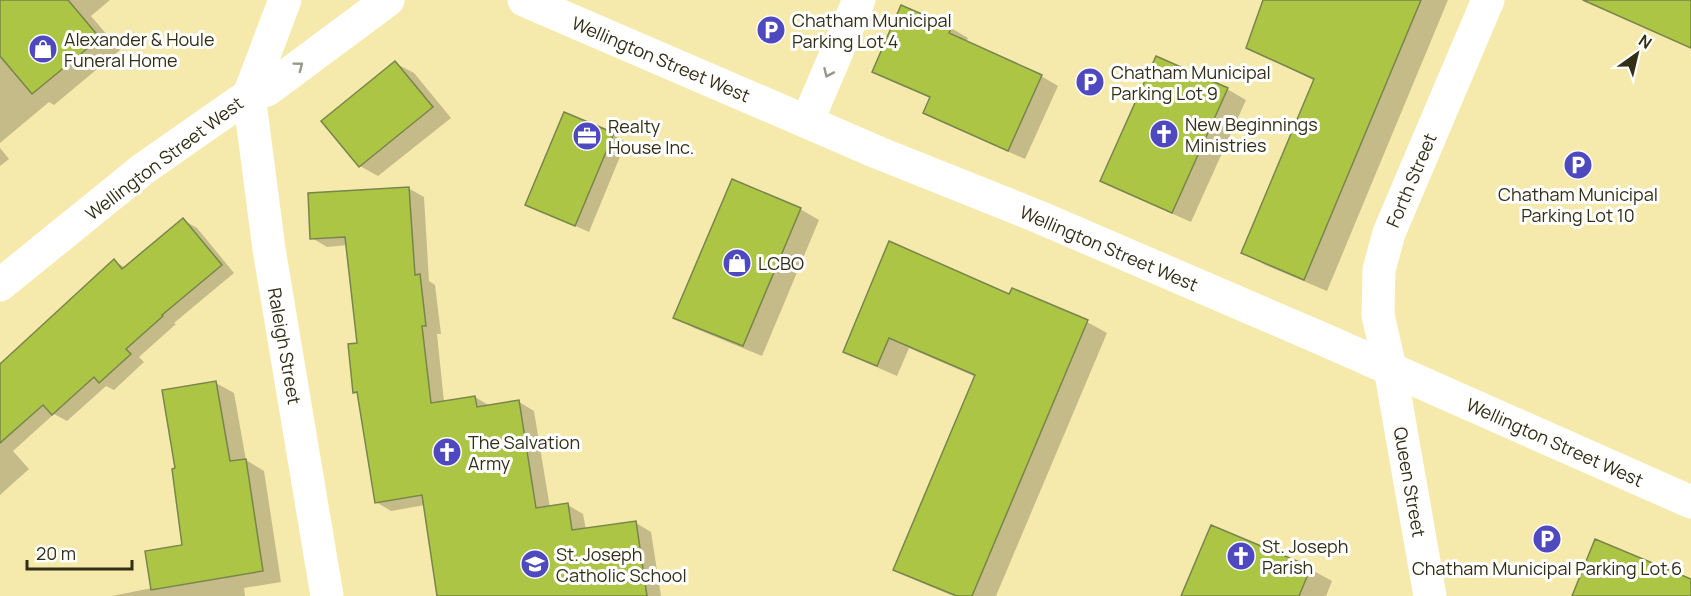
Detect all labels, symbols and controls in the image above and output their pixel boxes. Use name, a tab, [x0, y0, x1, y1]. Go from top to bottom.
place label: Chatham Municipal Parking Lot 4	[792, 8, 952, 53]
street label: Wellington Street West	[568, 11, 754, 107]
parking icon: Chatham Municipal Parking Lot 4	[755, 14, 787, 46]
north arrow	[1607, 24, 1667, 84]
place label: Alexander & Houle Funeral Home	[64, 27, 215, 72]
text: N	[1634, 29, 1656, 54]
shop icon: Alexander & Houle Funeral Home	[27, 33, 59, 65]
place label: Chatham Municipal Parking Lot 9	[1111, 60, 1271, 105]
one-way arrow	[292, 62, 303, 73]
parking icon: Chatham Municipal Parking Lot 9	[1074, 66, 1106, 98]
one-way arrow	[823, 67, 835, 78]
street label: Wellington Street West	[80, 91, 248, 225]
place label: New Beginnings Ministries	[1185, 112, 1318, 157]
place label: Realty House Inc.	[608, 114, 694, 159]
church icon: New Beginnings Ministries	[1148, 118, 1180, 150]
office icon: Realty House Inc.	[571, 120, 603, 152]
street label: Forth Street	[1380, 129, 1442, 231]
parking icon: Chatham Municipal Parking Lot 10	[1562, 149, 1594, 181]
place label: Chatham Municipal Parking Lot 10	[1498, 182, 1658, 227]
street label: Wellington Street West	[1016, 200, 1202, 296]
shop icon: LCBO	[721, 247, 753, 279]
place label: LCBO	[758, 251, 804, 275]
street label: Raleigh Street	[263, 286, 307, 406]
street label: Wellington Street West	[1463, 392, 1647, 492]
street label: Queen Street	[1388, 425, 1432, 539]
place label: The Salvation Army	[468, 430, 580, 475]
church icon: The Salvation Army	[431, 436, 463, 468]
parking icon: Chatham Municipal Parking Lot 6	[1531, 523, 1563, 555]
scale bar	[27, 533, 132, 571]
place label: St. Joseph Parish	[1262, 534, 1348, 579]
church icon: St. Joseph Parish	[1225, 540, 1257, 572]
text: 20 m	[36, 541, 76, 565]
place label: St. Joseph Catholic School	[556, 542, 687, 587]
school or university icon: St. Joseph Catholic School	[519, 548, 551, 580]
place label: Chatham Municipal Parking Lot 6	[1412, 556, 1682, 580]

